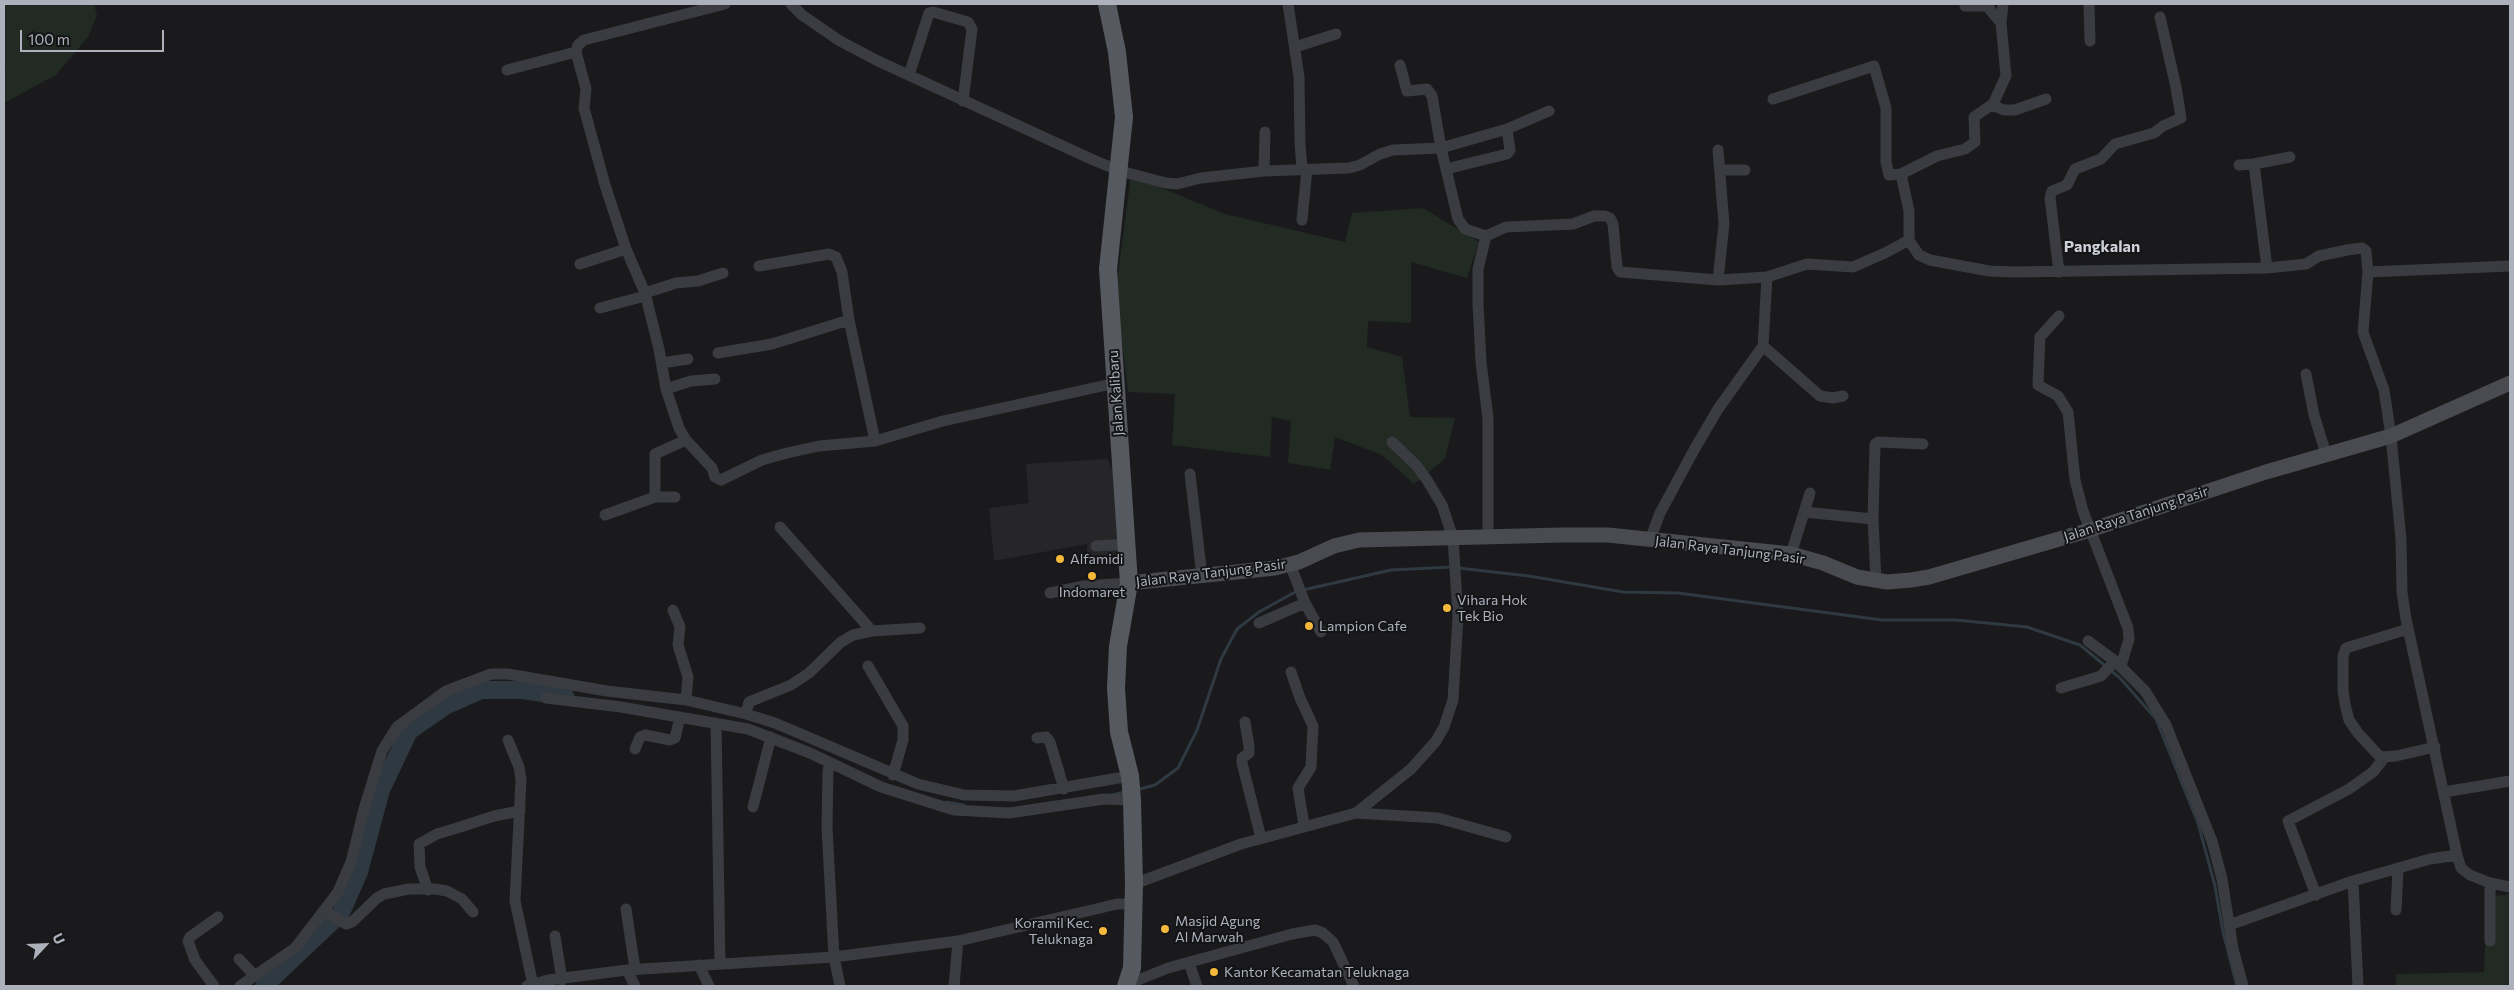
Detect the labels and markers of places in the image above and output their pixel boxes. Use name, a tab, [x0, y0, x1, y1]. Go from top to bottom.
place label: Alfamidi	[1070, 551, 1123, 567]
marker: Alfamidi	[1054, 553, 1066, 565]
marker: Indomaret	[1086, 570, 1098, 582]
place label: Indomaret	[1059, 584, 1125, 600]
place label: Vihara Hok Tek Bio	[1457, 592, 1527, 624]
marker: Vihara Hok Tek Bio	[1441, 602, 1453, 614]
place label: Lampion Cafe	[1319, 618, 1407, 634]
marker: Lampion Cafe	[1303, 620, 1315, 632]
place label: Masjid Agung Al Marwah	[1175, 913, 1260, 946]
place label: Koramil Kec. Teluknaga	[1014, 915, 1093, 948]
marker: Masjid Agung Al Marwah	[1159, 923, 1171, 935]
marker: Koramil Kec. Teluknaga	[1097, 925, 1109, 937]
place label: Kantor Kecamatan Teluknaga	[1224, 964, 1409, 980]
marker: Kantor Kecamatan Teluknaga	[1208, 966, 1220, 978]

